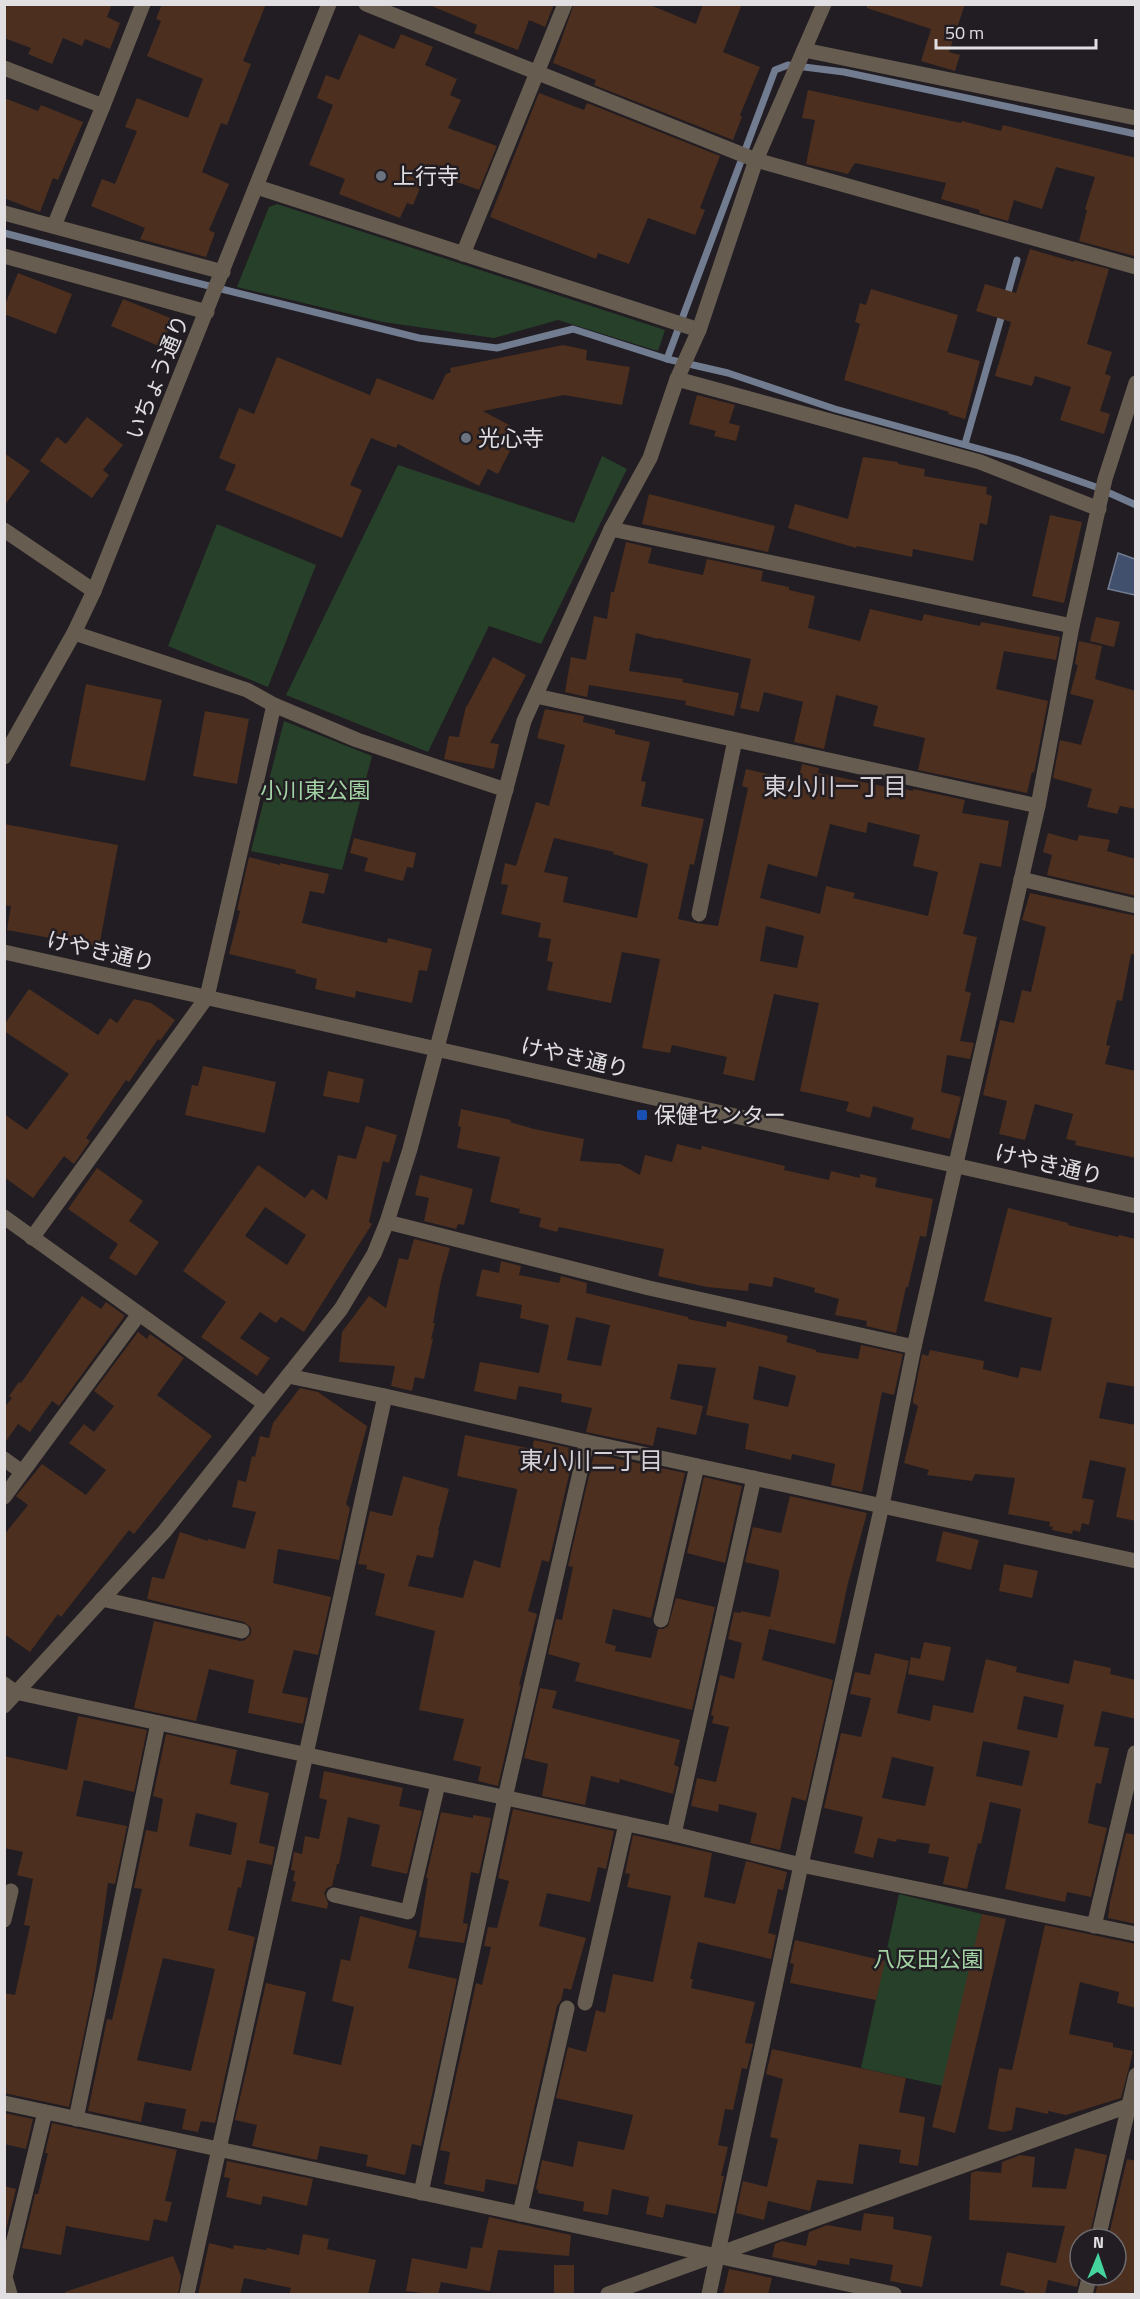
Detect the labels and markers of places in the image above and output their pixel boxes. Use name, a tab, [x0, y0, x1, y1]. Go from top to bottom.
place label: 上行寺	[393, 159, 459, 193]
marker: 上行寺	[374, 169, 388, 183]
place label: 光心寺	[478, 421, 544, 455]
marker: 光心寺	[459, 431, 473, 445]
place label: 保健センター	[654, 1098, 786, 1132]
marker: 保健センター	[635, 1108, 649, 1122]

